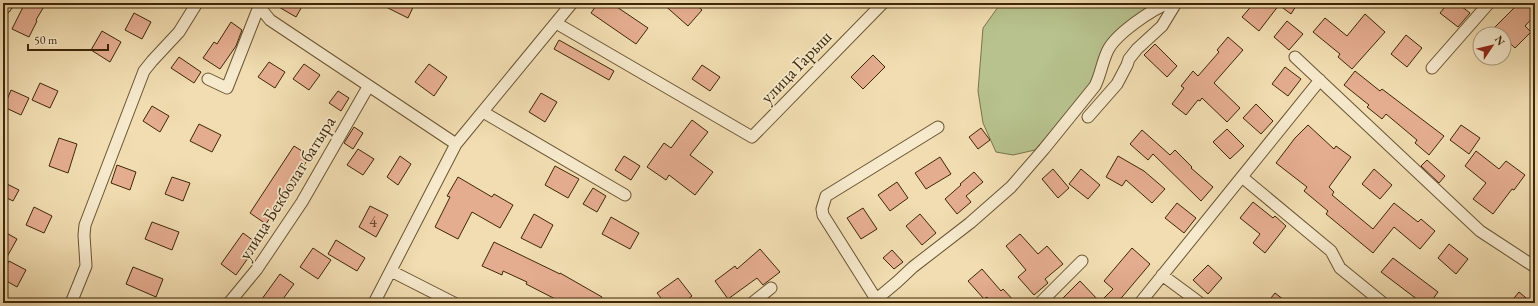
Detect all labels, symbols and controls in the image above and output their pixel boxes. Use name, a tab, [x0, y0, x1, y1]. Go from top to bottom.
street label: улица Гарыш	[755, 25, 837, 108]
scale bar	[28, 26, 108, 52]
north arrow	[1472, 26, 1512, 66]
text: 50 m	[34, 32, 58, 48]
text: N	[1492, 33, 1509, 48]
street label: улица Бекболат батыра	[233, 111, 341, 264]
house number: 4	[369, 211, 377, 232]

